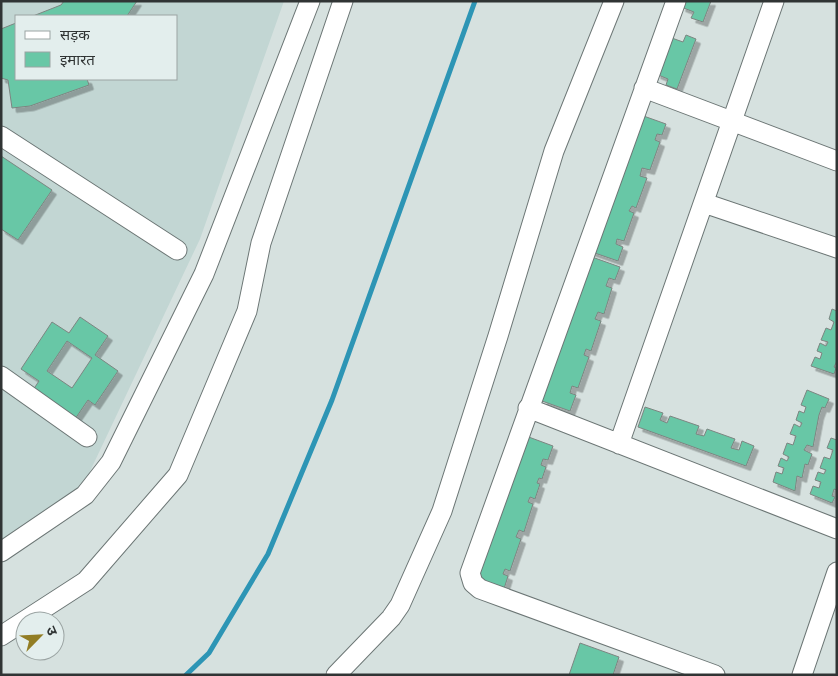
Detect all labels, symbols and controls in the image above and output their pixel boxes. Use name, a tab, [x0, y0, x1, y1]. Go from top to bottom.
legend	[15, 15, 178, 80]
text: सड़क	[60, 26, 90, 44]
text: इमारत	[60, 51, 95, 69]
north arrow	[15, 611, 65, 661]
text: उ	[42, 623, 62, 639]

